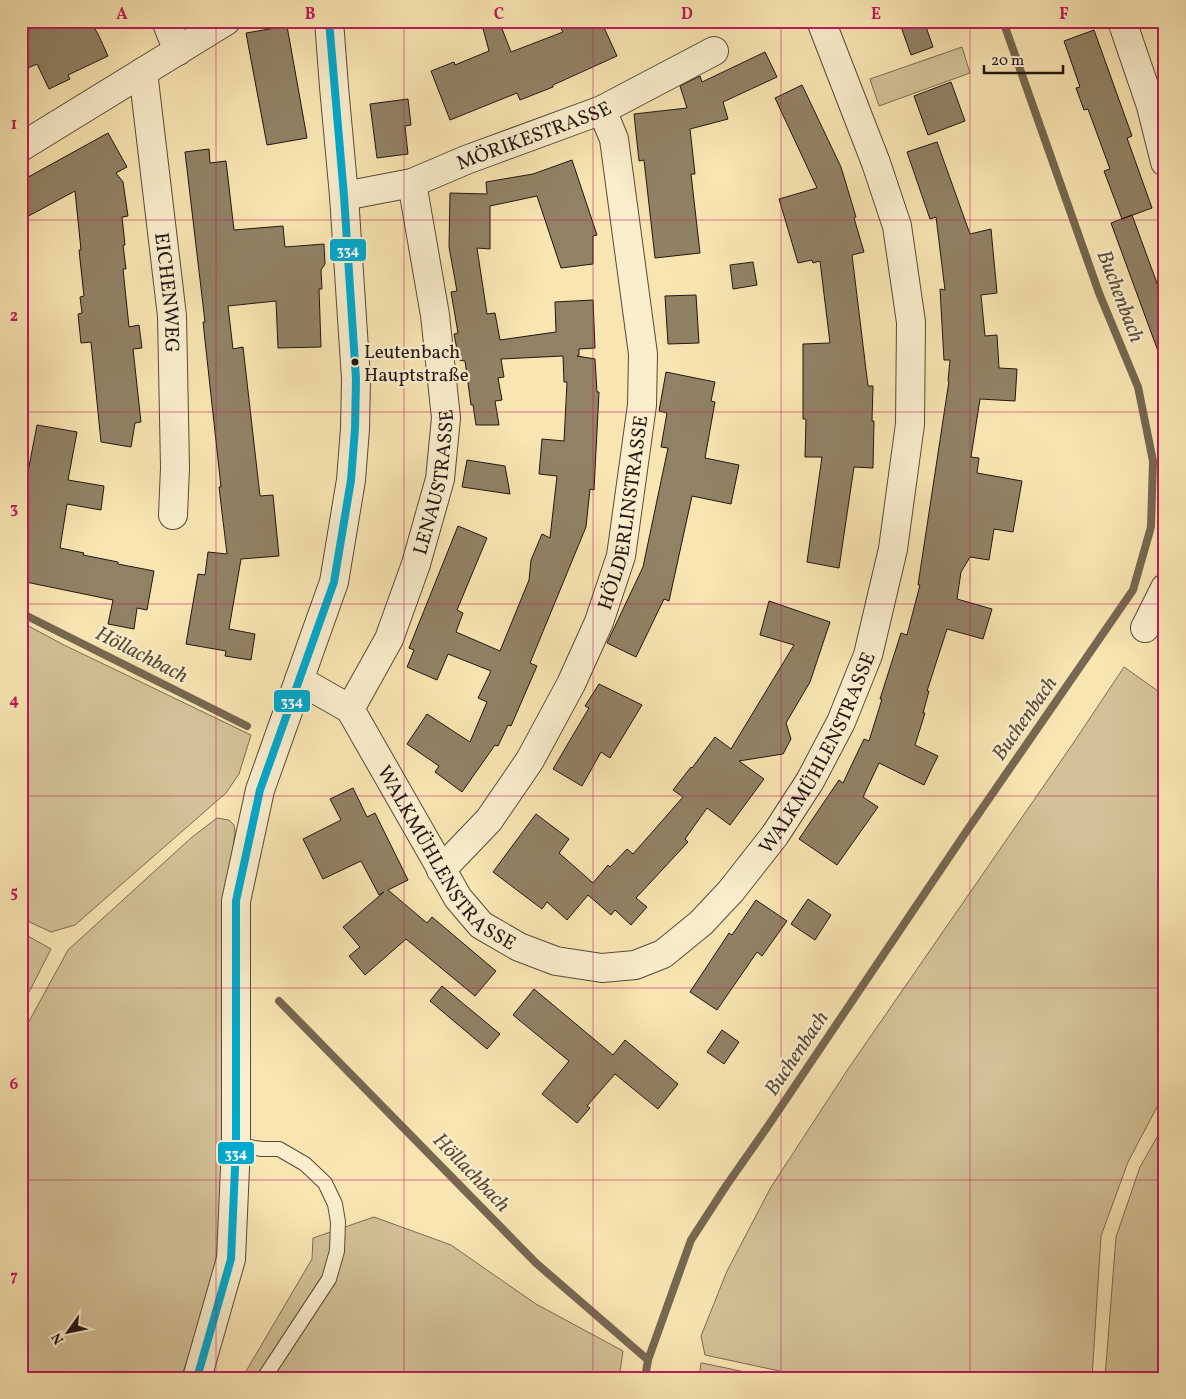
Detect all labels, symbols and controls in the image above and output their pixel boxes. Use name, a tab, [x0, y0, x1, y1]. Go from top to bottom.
text: A	[116, 4, 128, 26]
text: B	[305, 4, 316, 26]
text: C	[494, 4, 504, 26]
text: D	[681, 4, 693, 26]
text: E	[871, 4, 881, 26]
text: F	[1059, 4, 1069, 26]
scale bar	[984, 42, 1062, 74]
text: 20 m	[991, 51, 1024, 72]
street label: MÖRIKESTRASSE	[453, 95, 617, 178]
text: 1	[11, 114, 17, 136]
street label: EICHENWEG	[146, 231, 185, 353]
line badge: 334	[329, 238, 367, 262]
text: 334	[337, 242, 360, 261]
water label: Buchenbach	[1089, 246, 1150, 347]
text: 2	[10, 306, 18, 328]
place label: Leutenbach Hauptstraße	[364, 340, 469, 389]
marker: Leutenbach Hauptstraße	[350, 357, 360, 367]
street label: LENAUSTRASSE	[407, 408, 462, 558]
street label: HÖLDERLINSTRASSE	[592, 414, 656, 614]
text: 3	[10, 498, 18, 520]
water label: Höllachbach	[90, 620, 193, 691]
street label: WALKMÜHLENSTRASSE	[753, 648, 884, 861]
water label: Buchenbach	[986, 671, 1065, 767]
line badge: 334	[273, 689, 311, 713]
text: 4	[9, 690, 19, 712]
text: 334	[281, 693, 304, 712]
street label: WALKMÜHLENSTRASSE	[369, 761, 521, 958]
text: 5	[10, 882, 18, 904]
water label: Buchenbach	[758, 1006, 836, 1102]
text: 6	[10, 1074, 19, 1096]
water label: Höllachbach	[426, 1127, 516, 1219]
line badge: 334	[217, 1141, 255, 1165]
text: 334	[225, 1145, 248, 1164]
text: 7	[10, 1266, 18, 1288]
north arrow	[42, 1306, 92, 1356]
text: N	[48, 1329, 69, 1348]

